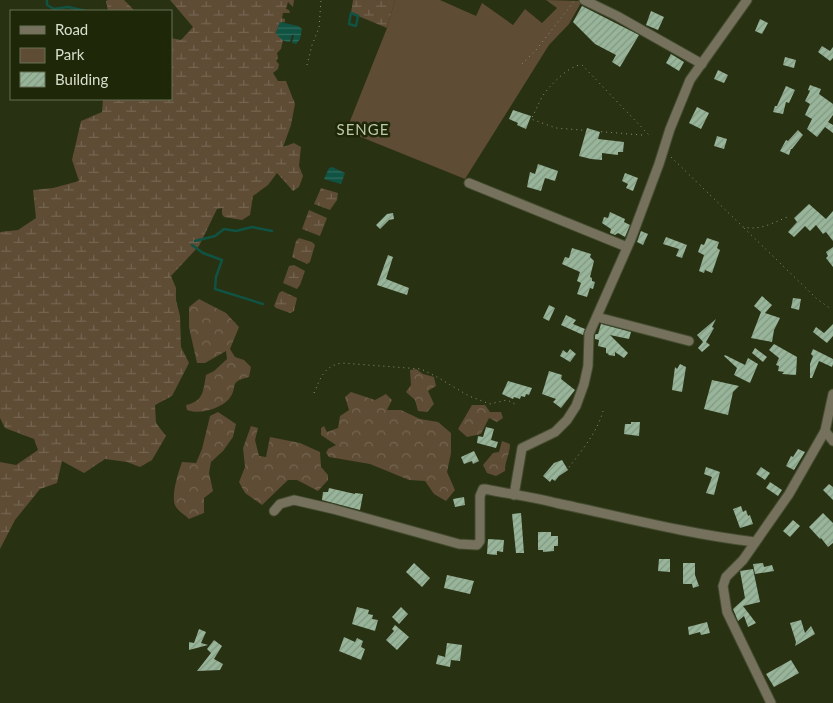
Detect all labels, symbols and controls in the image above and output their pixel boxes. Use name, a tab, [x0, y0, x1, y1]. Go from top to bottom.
legend	[10, 10, 172, 100]
text: Road	[55, 20, 88, 38]
text: Park	[55, 45, 85, 63]
text: Building	[55, 70, 108, 88]
district label: SENGE	[337, 120, 389, 138]

